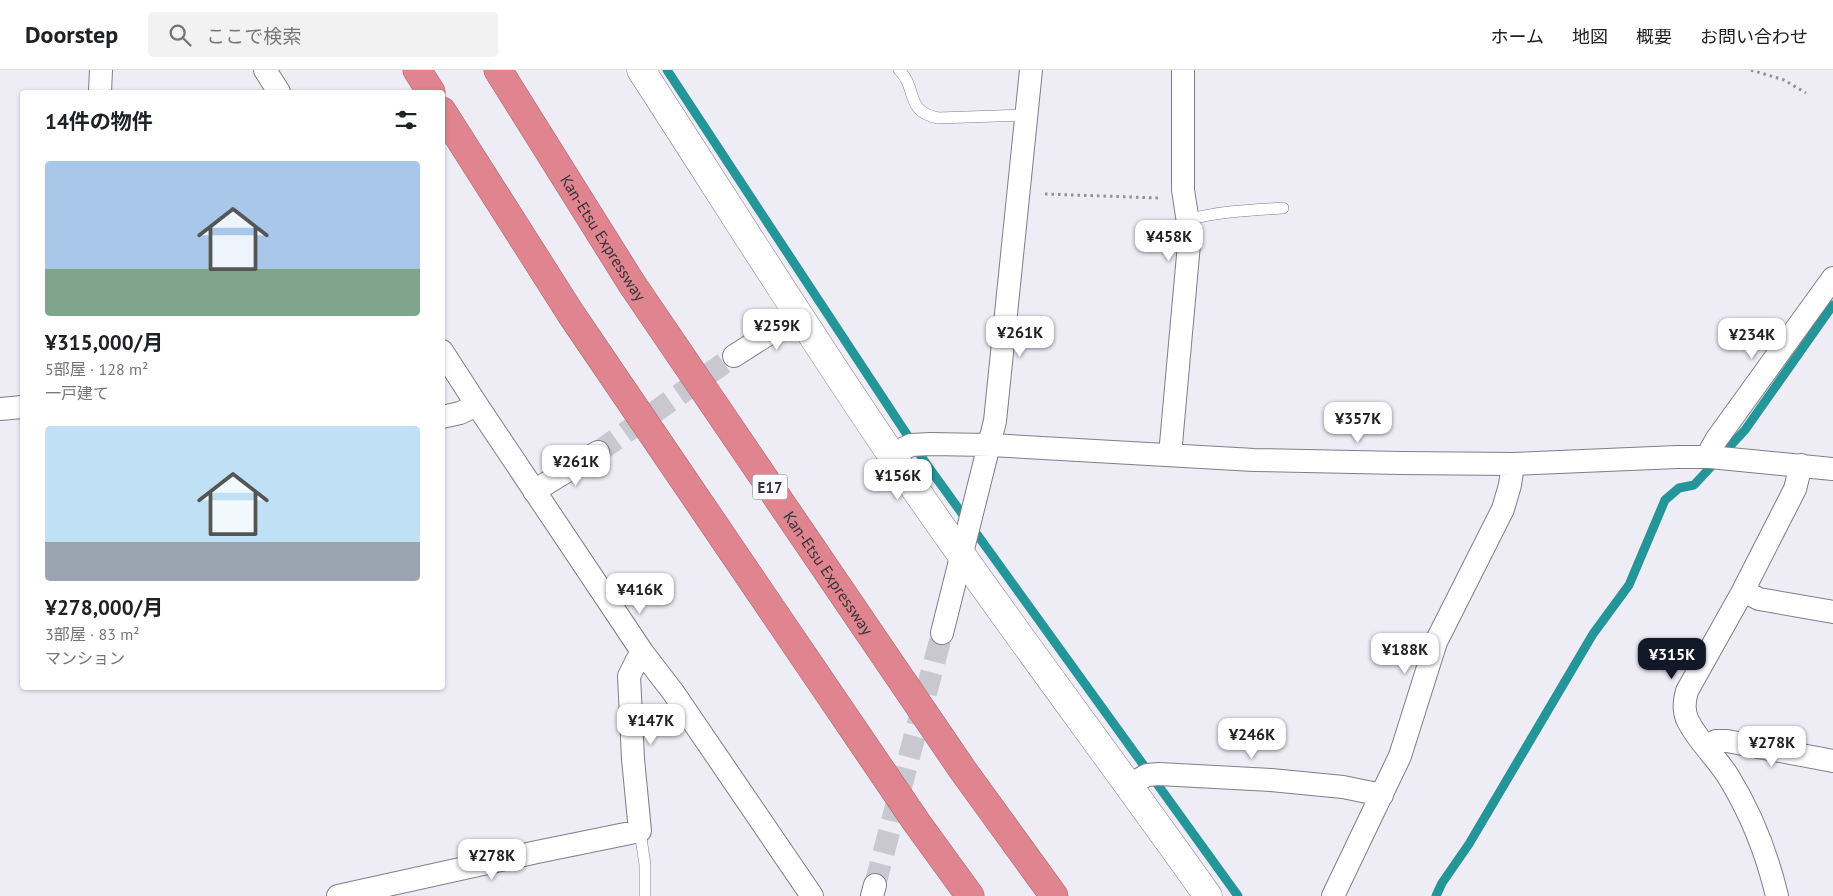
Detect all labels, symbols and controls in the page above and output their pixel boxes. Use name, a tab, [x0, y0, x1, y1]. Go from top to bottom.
search box	[148, 12, 498, 57]
text: Doorstep	[25, 19, 118, 50]
icon: search	[166, 21, 194, 49]
text: ここで検索	[206, 24, 301, 48]
text: ホーム	[1491, 25, 1544, 48]
text: 地図	[1572, 25, 1608, 48]
text: 概要	[1636, 25, 1672, 48]
text: お問い合わせ	[1700, 25, 1808, 48]
icon: filters	[392, 106, 420, 134]
text: 14件の物件	[45, 108, 153, 135]
street label: Kan-Etsu Expressway	[556, 171, 651, 305]
icon: home	[188, 194, 278, 284]
pin: ¥458K	[1134, 220, 1204, 262]
text: ¥458K	[1146, 226, 1192, 246]
pin: ¥259K	[742, 308, 812, 351]
text: ¥259K	[754, 315, 800, 335]
pin: ¥261K	[985, 316, 1055, 358]
pin: ¥234K	[1717, 318, 1787, 360]
text: ¥261K	[997, 322, 1043, 342]
text: ¥234K	[1729, 324, 1775, 344]
text: ¥315,000/月	[45, 329, 163, 356]
text: 5部屋 · 128 m²	[45, 359, 148, 379]
text: 一戸建て	[45, 383, 109, 403]
pin: ¥357K	[1323, 402, 1393, 444]
text: ¥357K	[1335, 408, 1381, 428]
pin: ¥261K	[541, 444, 611, 487]
text: ¥261K	[553, 451, 599, 471]
pin: ¥156K	[863, 458, 933, 501]
icon: home	[188, 459, 278, 549]
text: ¥156K	[875, 465, 921, 485]
road number: E17	[752, 474, 788, 500]
street label: Kan-Etsu Expressway	[780, 507, 878, 639]
pin: ¥416K	[605, 572, 675, 615]
text: ¥416K	[617, 579, 663, 599]
text: ¥278,000/月	[45, 594, 163, 621]
text: 3部屋 · 83 m²	[45, 624, 140, 644]
pin: ¥188K	[1370, 632, 1440, 675]
pin: ¥315K	[1637, 638, 1707, 680]
text: ¥188K	[1382, 639, 1428, 659]
text: ¥315K	[1649, 644, 1695, 664]
text: マンション	[45, 648, 125, 668]
pin: ¥147K	[616, 704, 686, 746]
text: ¥147K	[628, 710, 674, 730]
pin: ¥246K	[1217, 718, 1287, 760]
text: ¥246K	[1229, 724, 1275, 744]
pin: ¥278K	[1737, 726, 1807, 768]
text: ¥278K	[1749, 732, 1795, 752]
pin: ¥278K	[457, 838, 527, 881]
text: ¥278K	[469, 845, 515, 865]

